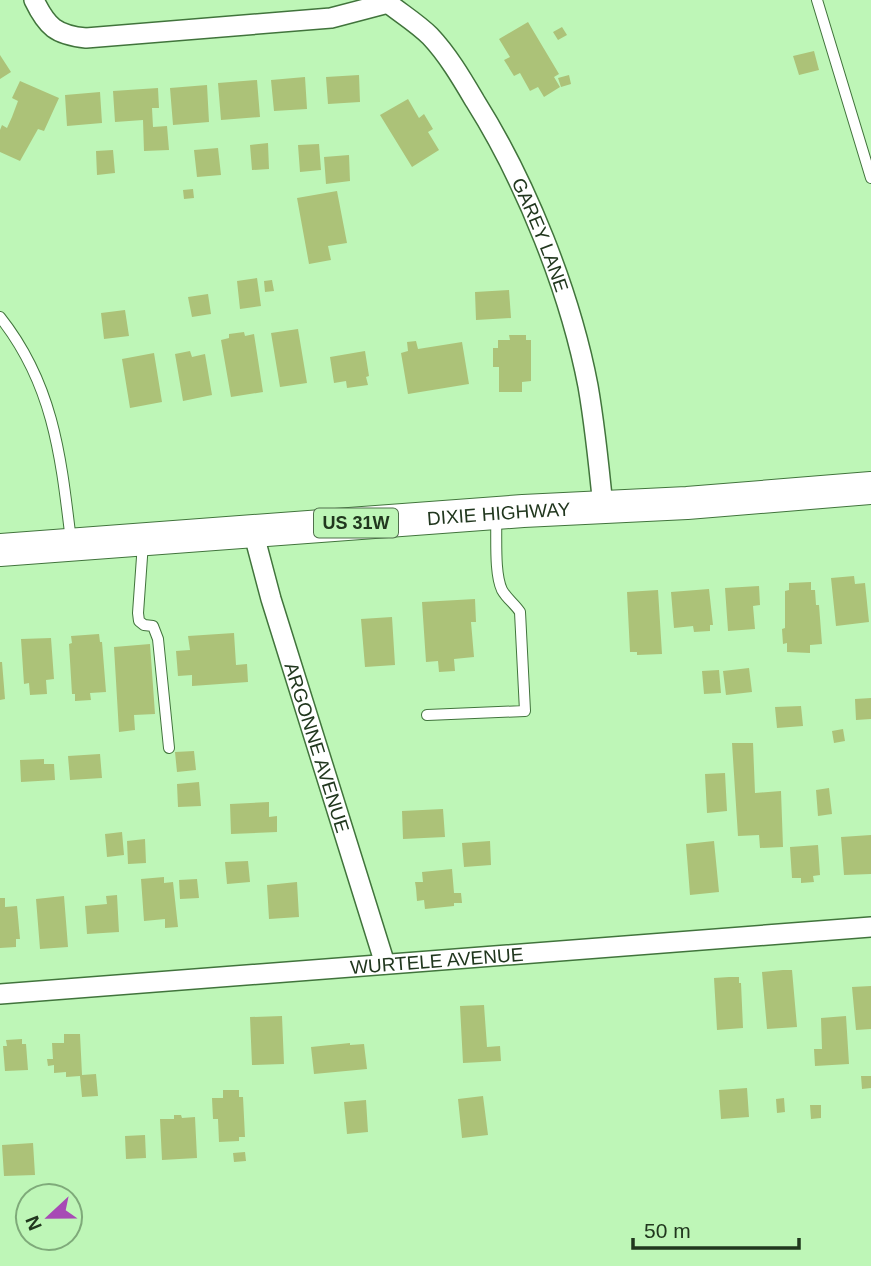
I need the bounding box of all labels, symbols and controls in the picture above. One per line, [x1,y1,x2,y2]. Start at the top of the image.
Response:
street label: GAREY LANE [508,174,572,295]
street label: DIXIE HIGHWAY [426,499,571,529]
road number: US 31W [314,508,398,538]
street label: ARGONNE AVENUE [280,660,353,835]
street label: WURTELE AVENUE [349,944,524,978]
north arrow [14,1182,84,1252]
scale bar [633,1206,799,1250]
text: N [21,1213,46,1233]
text: 50 m [644,1219,691,1242]

